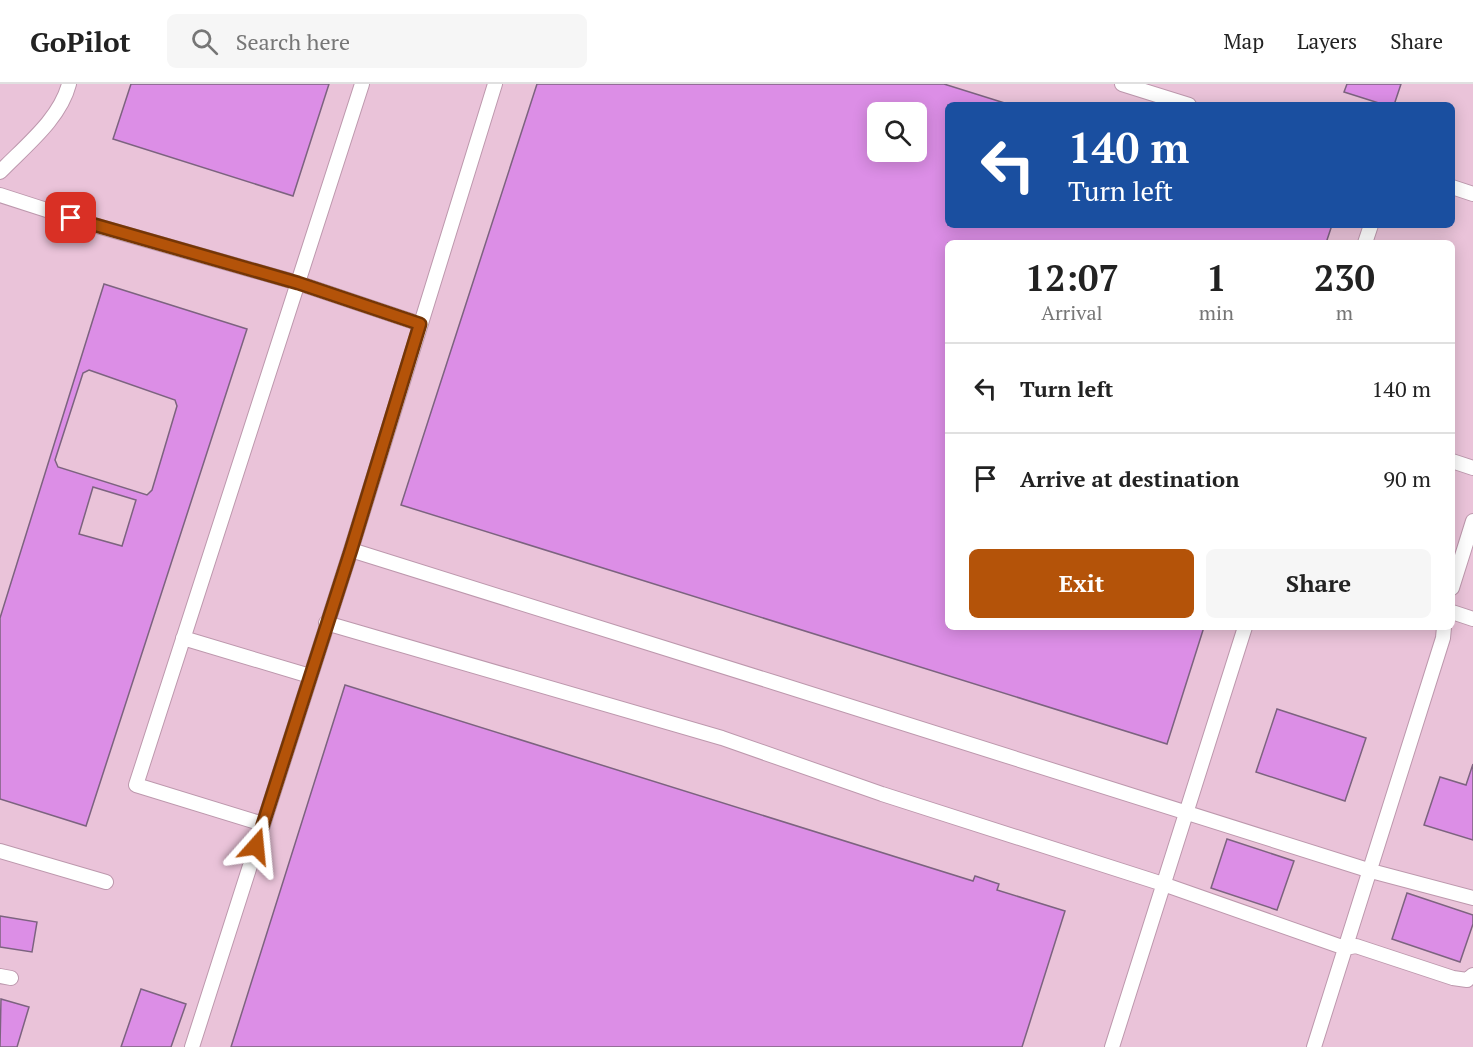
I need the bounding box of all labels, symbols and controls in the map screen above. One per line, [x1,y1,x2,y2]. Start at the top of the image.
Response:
search box [167,14,587,68]
text: GoPilot [30,23,131,60]
icon: search [188,25,221,58]
text: Search here [236,27,350,56]
text: Map [1223,27,1264,55]
text: Layers [1297,27,1357,55]
text: Share [1390,27,1443,55]
map controls [867,102,927,162]
button: search [867,102,927,162]
text: 140 m [1068,119,1189,175]
icon: left [969,126,1047,204]
text: Turn left [1068,173,1173,209]
pin [45,192,96,243]
icon: arrive [54,201,87,234]
text: 12:07 [1025,254,1119,301]
text: 1 [1206,254,1227,301]
text: 230 [1314,254,1375,301]
text: Arrival [1041,299,1103,326]
text: min [1199,299,1234,326]
text: m [1336,299,1353,326]
icon: left [969,372,1002,405]
text: Turn left [1020,374,1113,403]
text: 140 m [1371,374,1431,403]
icon: arrive [969,462,1002,495]
text: Arrive at destination [1020,464,1239,493]
text: 90 m [1383,464,1431,493]
button: Exit [969,549,1194,618]
button: Share [1206,549,1431,618]
position arrow [224,814,288,878]

